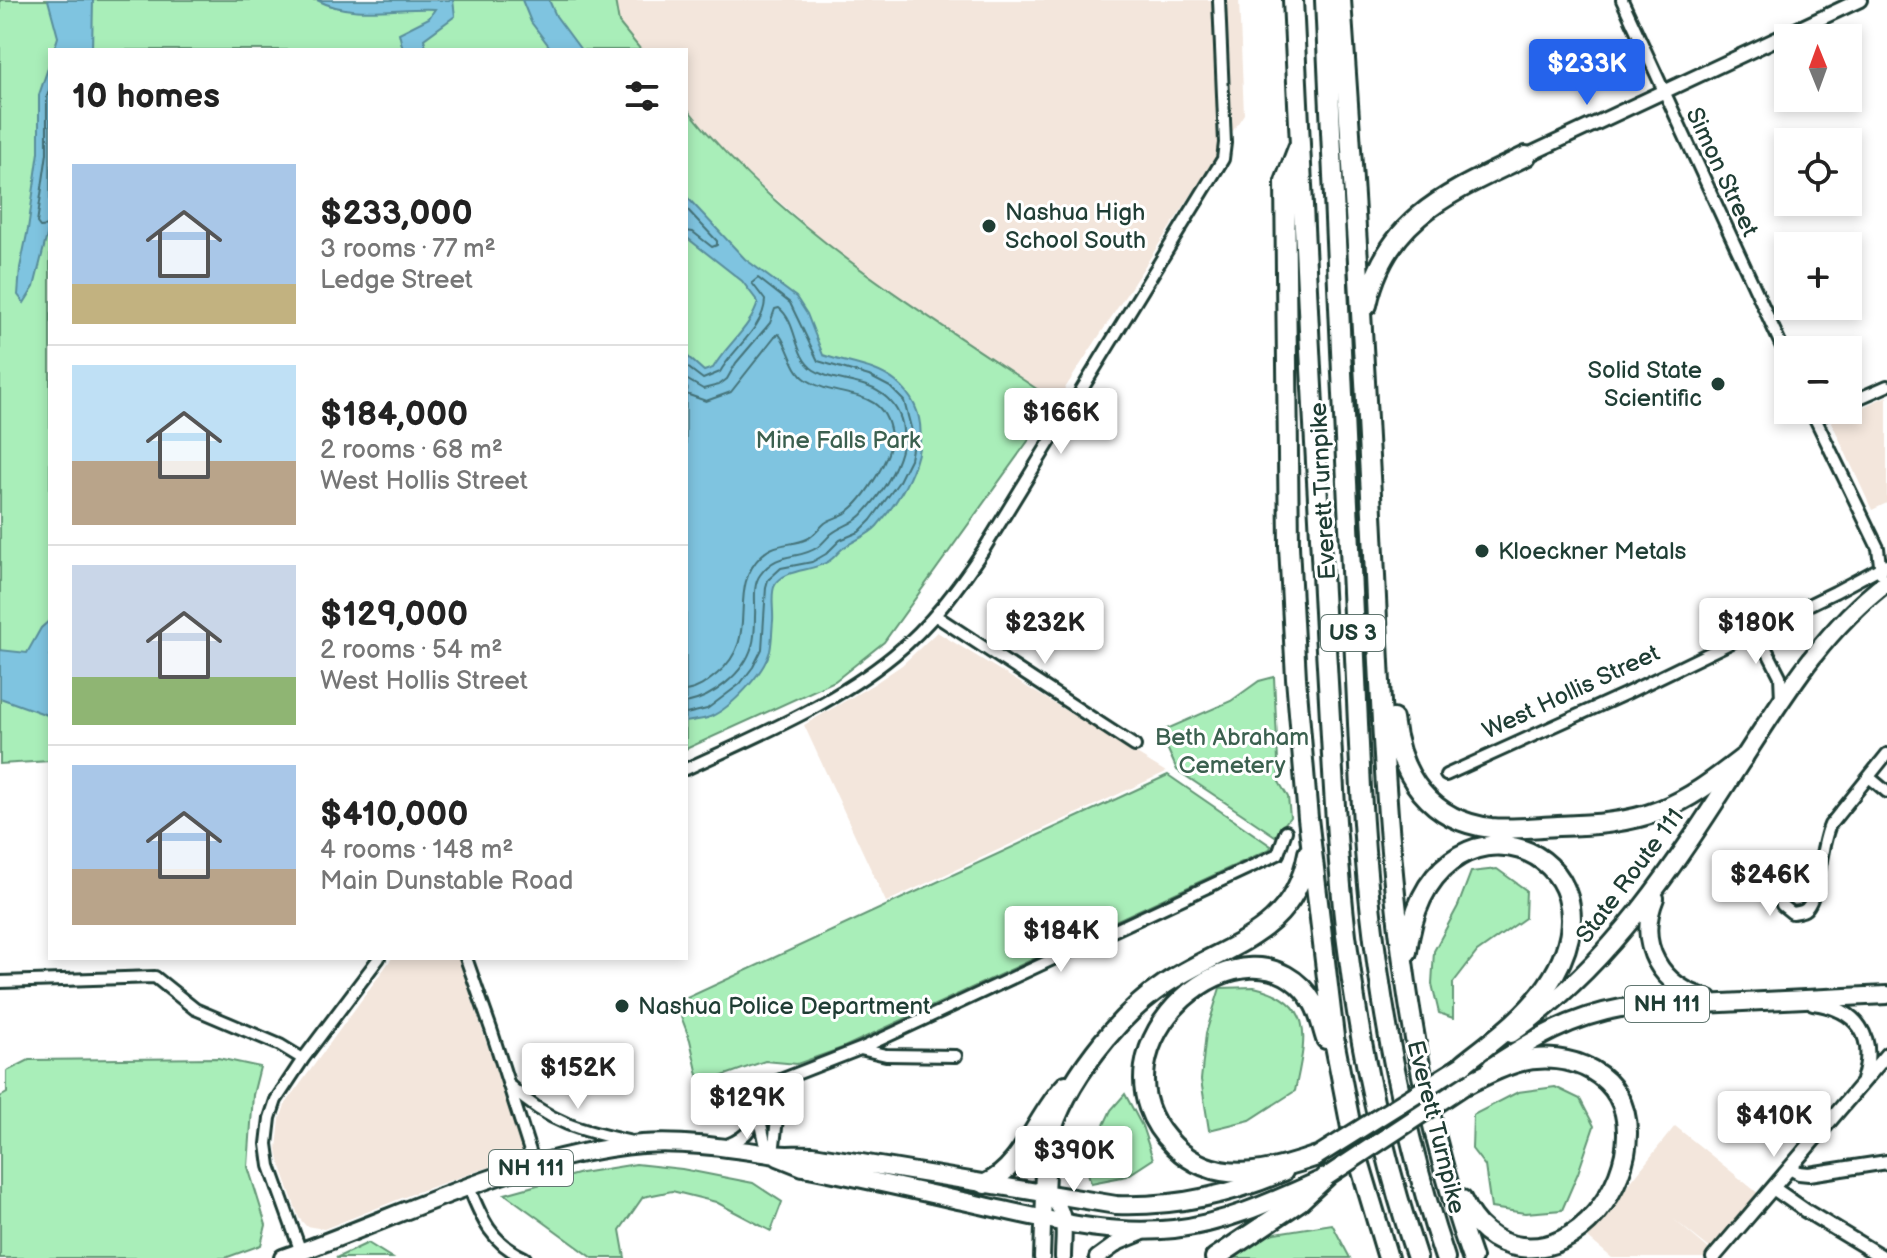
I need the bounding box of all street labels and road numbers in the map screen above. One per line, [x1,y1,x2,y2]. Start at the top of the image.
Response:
street label: Simon Street [1679,103,1765,242]
street label: Everett Turnpike [1304,402,1342,580]
road number: US 3 [1321,615,1385,651]
street label: West Hollis Street [1478,638,1665,746]
street label: State Route 111 [1570,803,1690,949]
road number: NH 111 [1625,986,1709,1022]
street label: Everett Turnpike [1400,1037,1472,1217]
road number: NH 111 [489,1150,573,1186]

